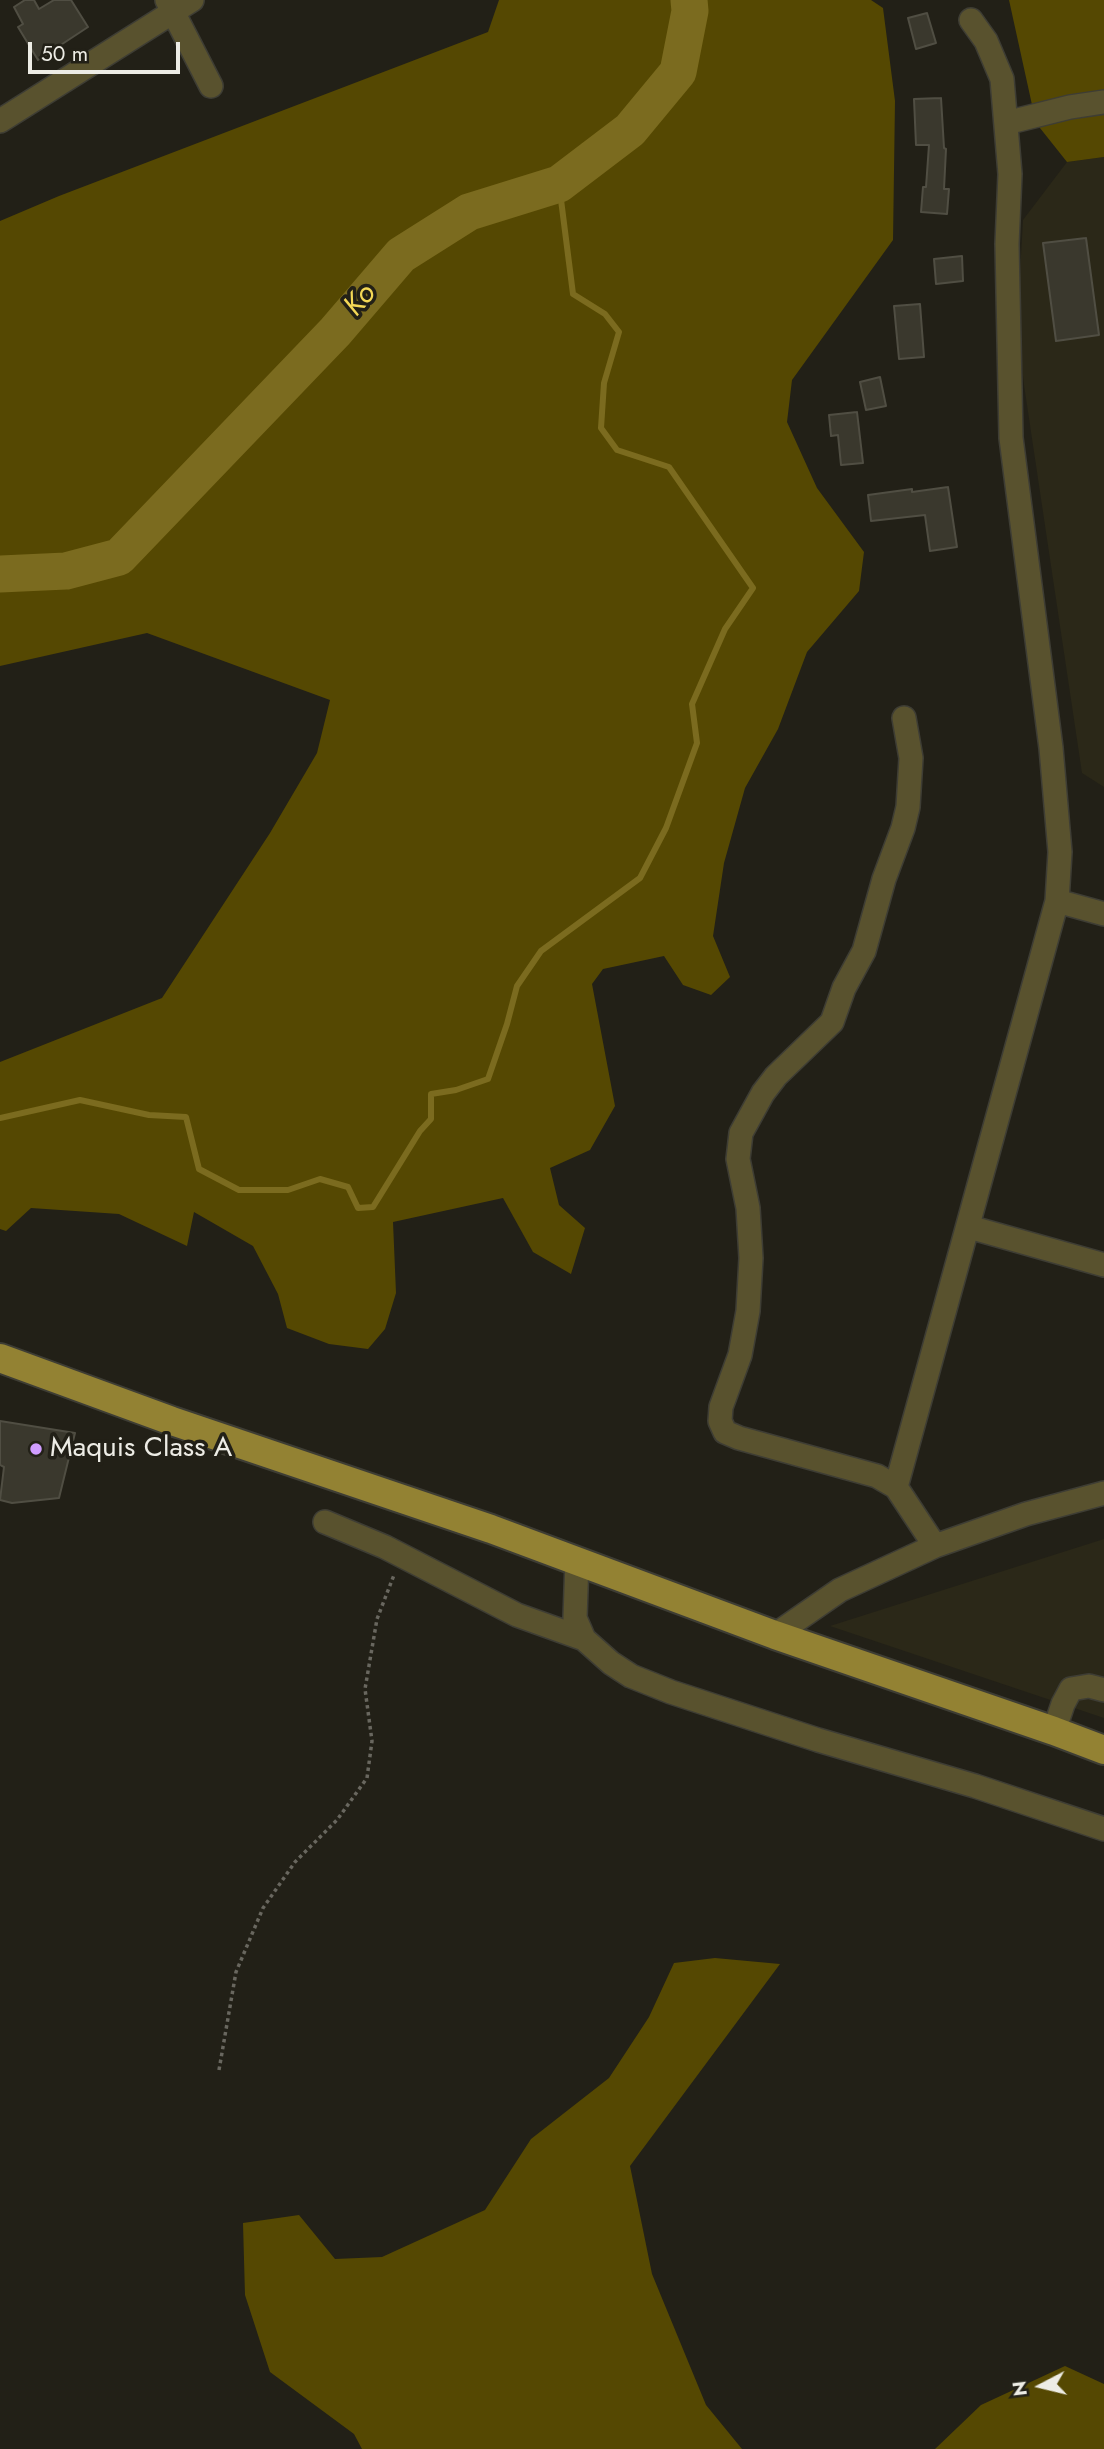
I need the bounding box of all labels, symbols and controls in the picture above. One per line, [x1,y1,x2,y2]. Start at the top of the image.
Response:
scale bar [32,28,184,72]
text: 50 m [41,39,88,69]
water label: Ko [337,277,385,325]
place label: Maquis Class A [50,1432,232,1466]
marker: Maquis Class A [28,1441,44,1457]
north arrow [1006,2351,1076,2421]
text: N [1005,2379,1034,2398]

